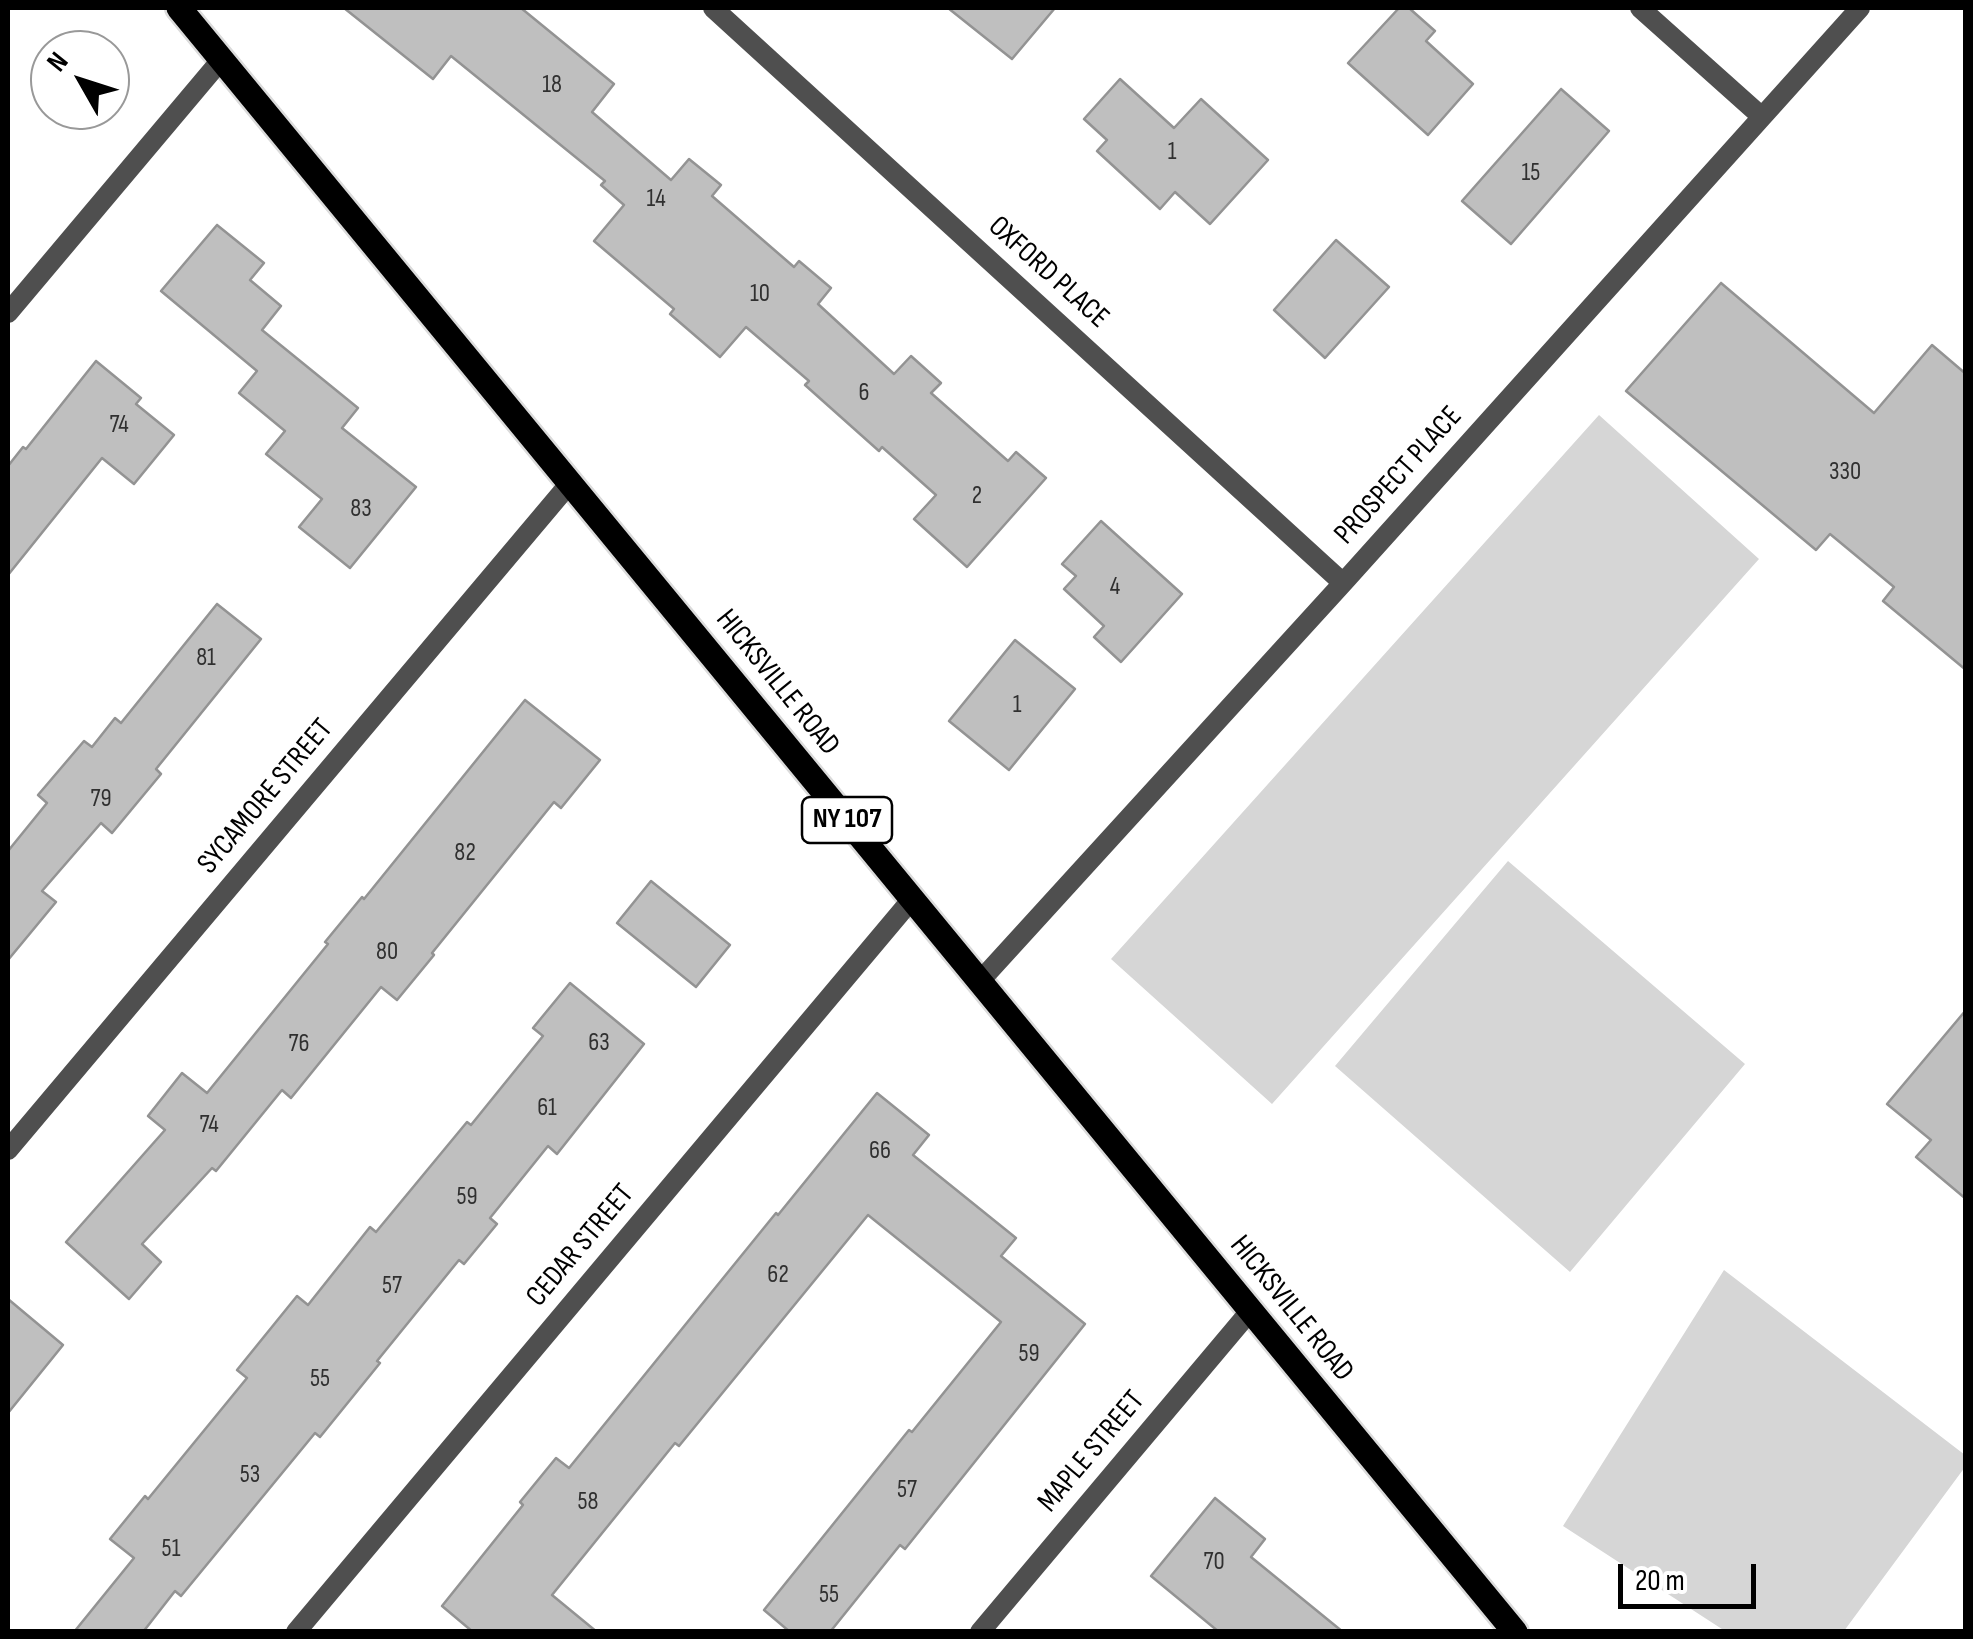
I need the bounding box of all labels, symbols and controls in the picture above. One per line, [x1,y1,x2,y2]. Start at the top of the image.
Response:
north arrow [30,30,130,130]
text: N [40,46,75,78]
house number: 18 [542,71,562,101]
house number: 1 [1168,138,1176,168]
house number: 15 [1522,159,1540,189]
house number: 14 [646,185,666,215]
street label: OXFORD PLACE [980,209,1116,337]
house number: 10 [750,280,770,310]
house number: 6 [859,379,869,409]
street label: PROSPECT PLACE [1328,400,1470,552]
house number: 74 [109,411,129,441]
house number: 330 [1829,458,1861,488]
house number: 2 [972,482,982,512]
house number: 83 [350,495,372,525]
house number: 4 [1110,573,1120,603]
street label: HICKSVILLE ROAD [707,603,847,763]
house number: 81 [196,644,216,674]
house number: 1 [1013,691,1021,721]
street label: SYCAMORE STREET [191,712,341,882]
house number: 79 [90,785,112,815]
road number: NY 107 [802,797,892,843]
house number: 82 [454,839,476,869]
house number: 80 [376,938,398,968]
house number: 63 [588,1029,610,1059]
house number: 76 [289,1030,309,1060]
house number: 61 [537,1094,557,1124]
house number: 74 [199,1111,219,1141]
house number: 66 [869,1137,891,1167]
street label: CEDAR STREET [520,1178,642,1314]
house number: 59 [456,1183,478,1213]
street label: HICKSVILLE ROAD [1221,1229,1361,1389]
house number: 62 [767,1261,789,1291]
house number: 57 [382,1272,402,1302]
house number: 59 [1018,1340,1040,1370]
house number: 55 [310,1365,330,1395]
street label: MAPLE STREET [1031,1384,1153,1520]
house number: 53 [240,1461,260,1491]
house number: 57 [897,1476,917,1506]
house number: 58 [578,1488,598,1518]
house number: 51 [162,1535,180,1565]
scale bar [1623,1544,1760,1606]
house number: 70 [1203,1548,1225,1578]
text: 20 m [1635,1563,1685,1599]
house number: 55 [819,1581,839,1611]

